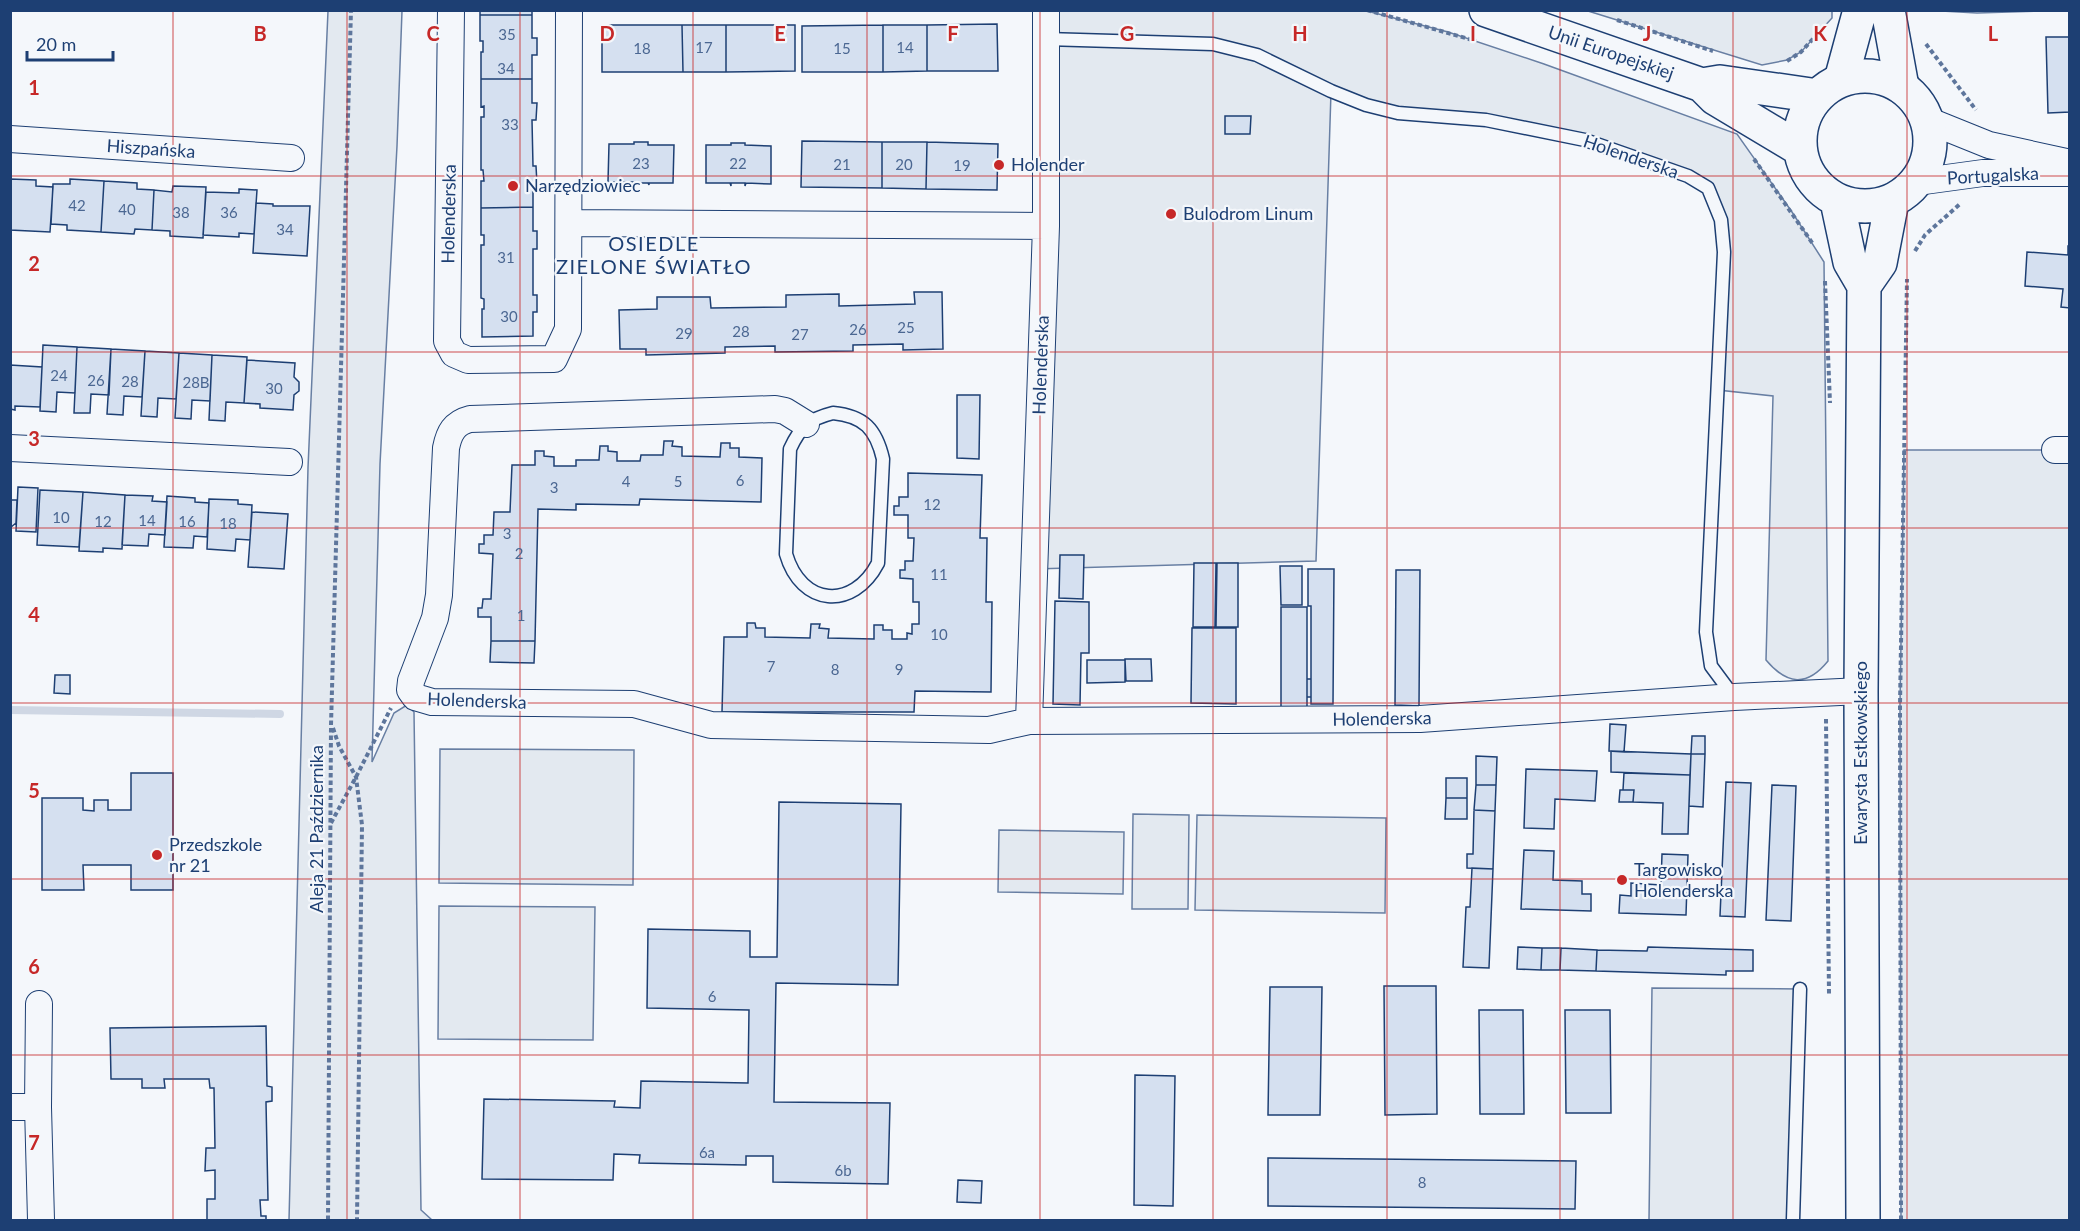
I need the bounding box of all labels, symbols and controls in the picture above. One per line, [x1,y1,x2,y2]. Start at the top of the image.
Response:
street label: Unii Europejskiej [1545,20,1677,84]
text: B [253,21,267,45]
text: C [426,21,440,45]
text: D [599,21,615,45]
text: E [774,21,786,45]
text: F [947,21,959,45]
text: G [1120,21,1134,45]
text: H [1292,21,1308,45]
text: I [1470,21,1476,45]
text: J [1643,21,1651,45]
text: K [1813,21,1827,45]
text: L [1988,21,1999,45]
scale bar [27,24,112,62]
house number: 35 [498,25,516,43]
text: 20 m [36,33,76,55]
house number: 17 [695,38,713,56]
house number: 14 [896,38,914,56]
house number: 18 [633,39,651,57]
house number: 15 [833,39,851,57]
house number: 34 [497,59,515,77]
text: 1 [28,75,40,99]
house number: 33 [501,115,519,133]
street label: Holenderska [1581,129,1682,183]
street label: Hiszpańska [106,134,196,162]
place label: Holender [1011,153,1085,175]
house number: 23 [632,154,650,172]
house number: 22 [729,154,747,172]
house number: 21 [833,155,851,173]
house number: 20 [895,155,913,173]
house number: 19 [953,156,971,174]
marker: Holender [992,158,1006,172]
street label: Portugalska [1946,162,2039,188]
street label: Holenderska [436,164,460,264]
place label: Narzędziowiec [525,174,641,196]
marker: Narzędziowiec [506,179,520,193]
house number: 42 [68,196,86,214]
house number: 40 [118,200,136,218]
place label: Bulodrom Linum [1183,202,1313,224]
house number: 38 [172,203,190,221]
house number: 36 [220,203,238,221]
marker: Bulodrom Linum [1164,207,1178,221]
house number: 34 [276,220,294,238]
district label: OSIEDLE ZIELONE ŚWIATŁO [556,231,752,278]
house number: 31 [497,248,515,266]
text: 2 [28,251,40,275]
house number: 30 [500,307,518,325]
street label: Holenderska [1027,315,1053,415]
house number: 25 [897,318,915,336]
house number: 26 [849,320,867,338]
house number: 28 [732,322,750,340]
house number: 29 [675,324,693,342]
house number: 27 [791,325,809,343]
house number: 24 [50,366,68,384]
house number: 26 [87,371,105,389]
house number: 28 [121,372,139,390]
house number: 28B [182,373,210,391]
house number: 30 [265,379,283,397]
text: 3 [28,426,40,450]
house number: 6 [736,471,745,489]
house number: 4 [622,472,631,490]
house number: 5 [674,472,682,490]
house number: 3 [550,478,558,496]
house number: 12 [923,495,941,513]
house number: 10 [52,508,70,526]
house number: 14 [138,511,156,529]
house number: 12 [94,512,112,530]
house number: 16 [178,512,196,530]
house number: 18 [219,514,237,532]
house number: 3 [503,524,511,542]
house number: 2 [515,544,523,562]
house number: 11 [930,565,948,583]
text: 4 [28,602,40,626]
house number: 1 [517,606,525,624]
house number: 10 [930,625,948,643]
house number: 7 [767,657,776,675]
house number: 8 [831,660,839,678]
house number: 9 [895,660,903,678]
street label: Ewarysta Estkowskiego [1849,661,1871,845]
street label: Holenderska [427,687,527,713]
street label: Holenderska [1332,706,1432,730]
street label: Aleja 21 Października [305,745,327,913]
text: 5 [28,778,40,802]
place label: Przedszkole nr 21 [169,833,262,876]
marker: Przedszkole nr 21 [150,848,164,862]
place label: Targowisko Holenderska [1634,858,1733,901]
marker: Targowisko Holenderska [1615,873,1629,887]
text: 6 [28,954,40,978]
house number: 6 [708,987,717,1005]
text: 7 [28,1130,40,1154]
house number: 6a [699,1143,715,1161]
house number: 6b [834,1161,852,1179]
house number: 8 [1418,1173,1426,1191]

